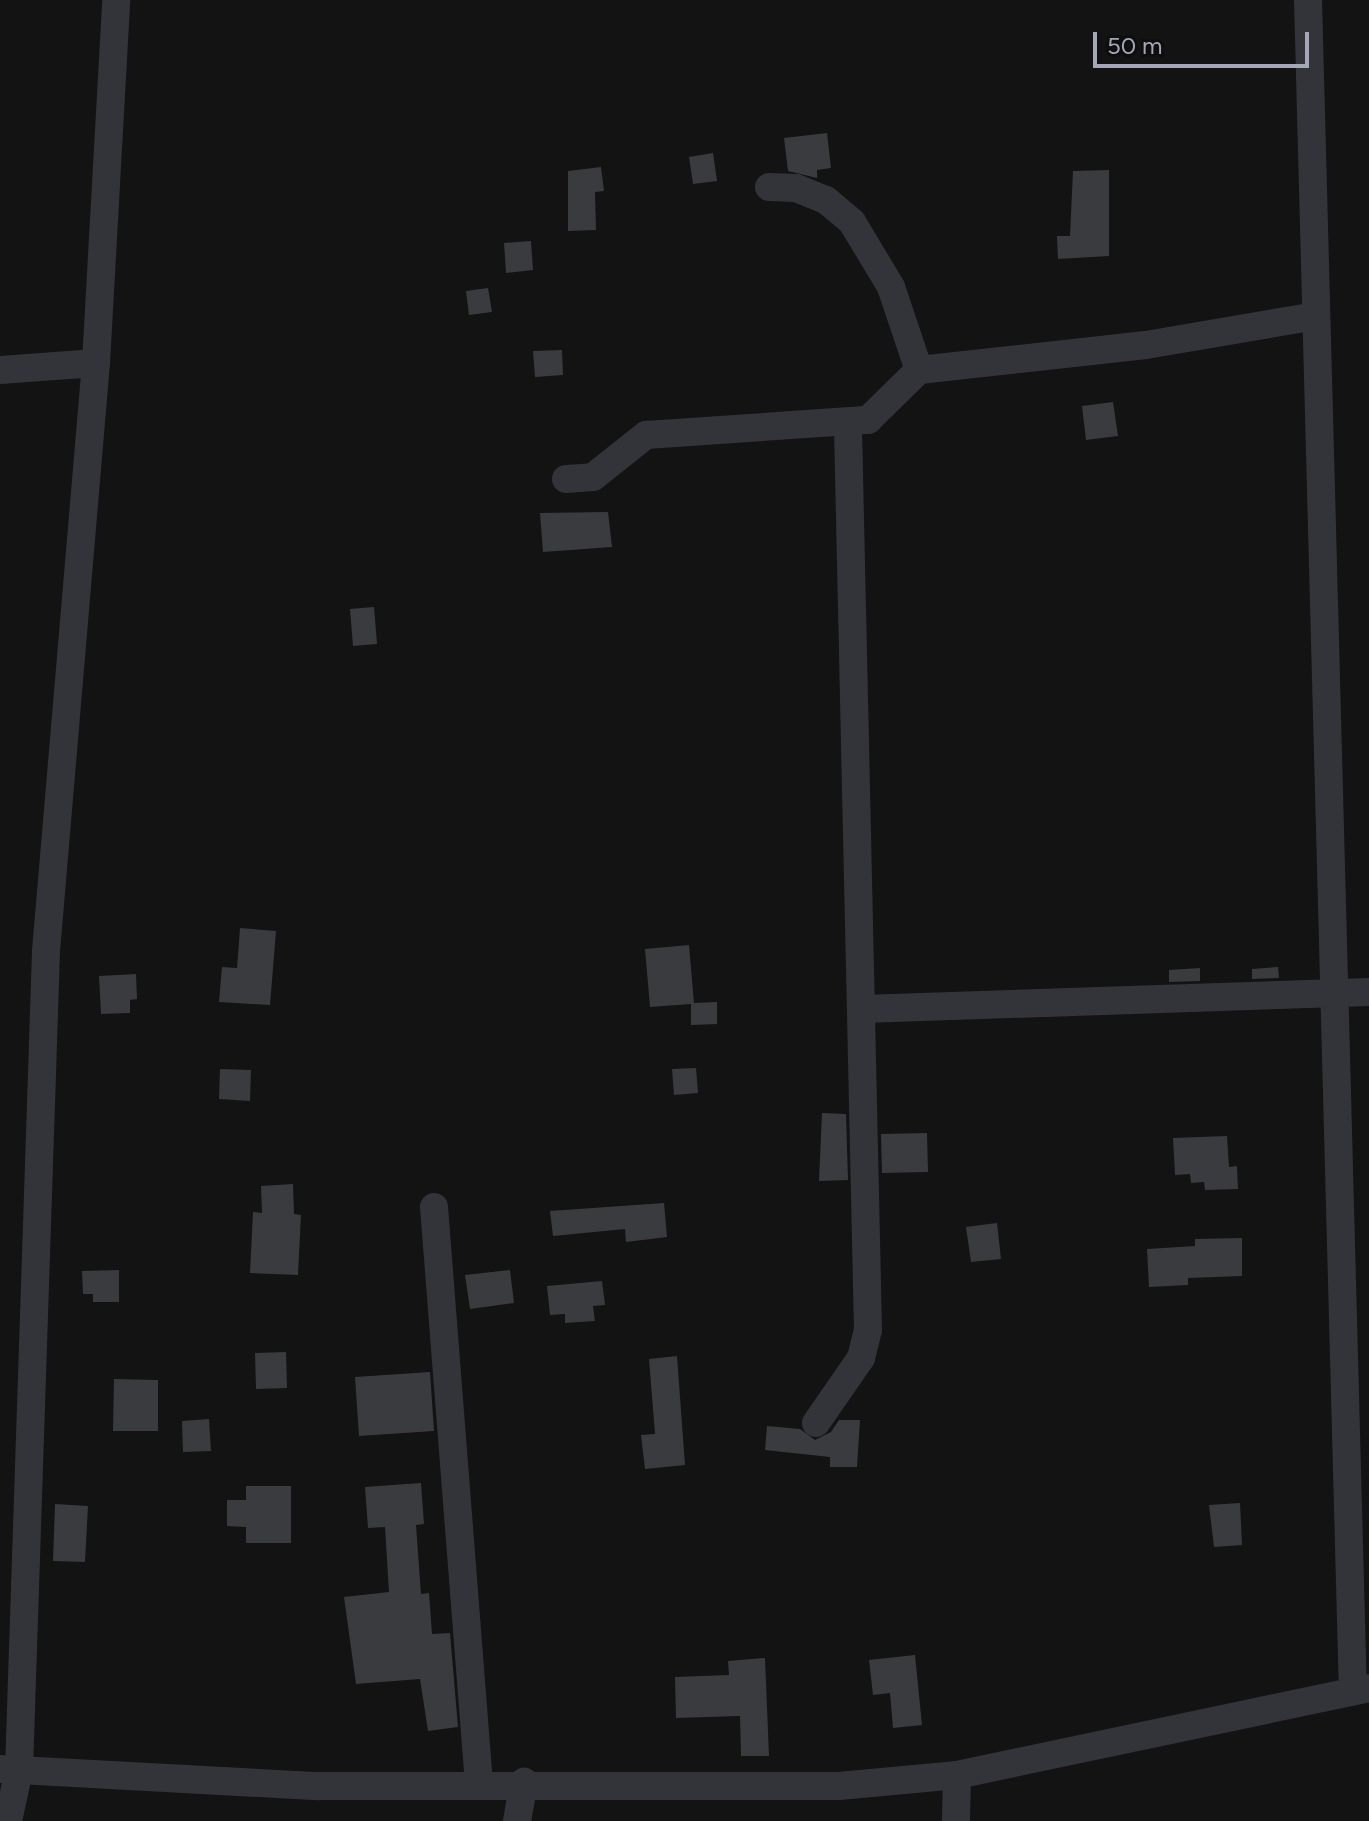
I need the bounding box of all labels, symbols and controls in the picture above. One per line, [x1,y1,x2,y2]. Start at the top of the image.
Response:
scale bar [1097,16,1313,66]
text: 50 m [1107,31,1163,60]

